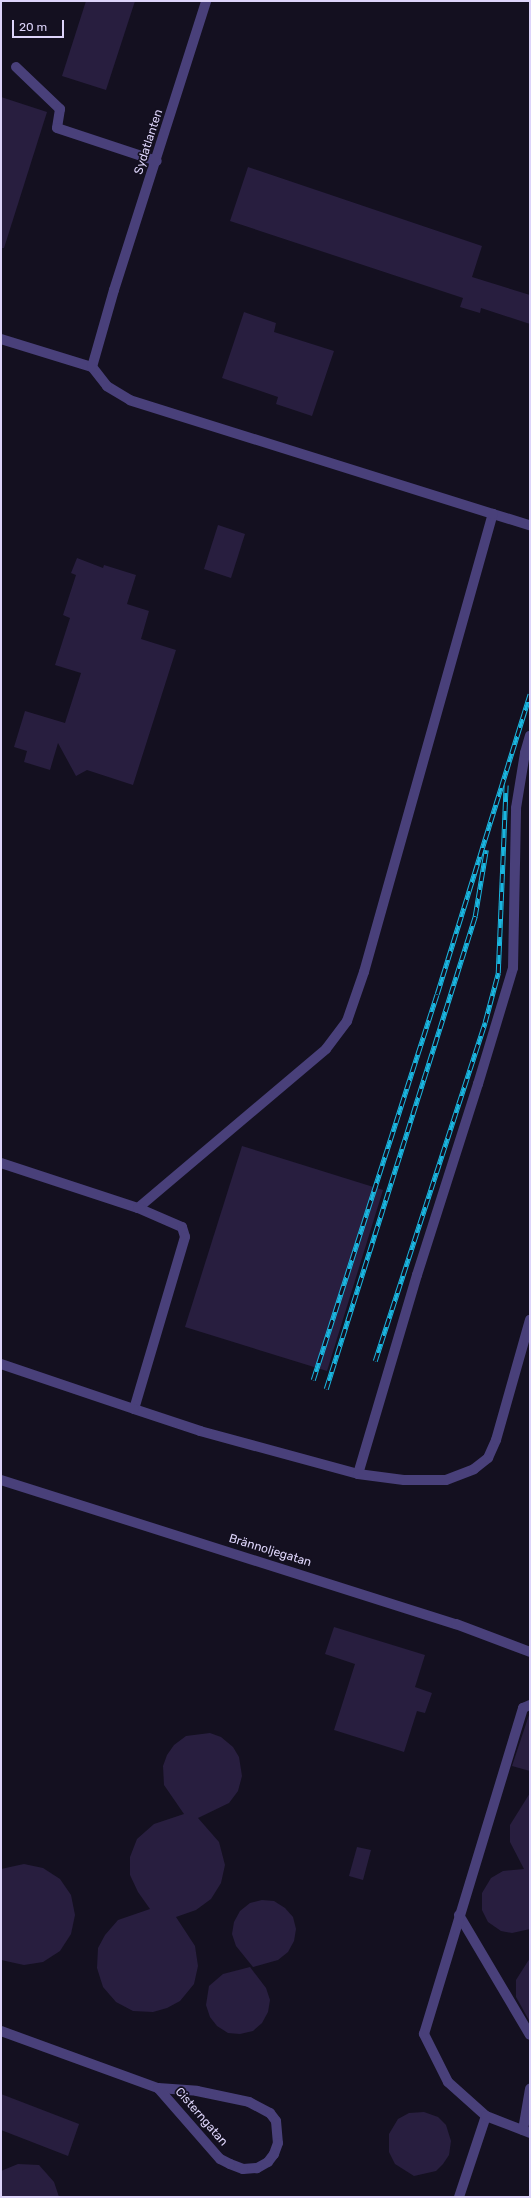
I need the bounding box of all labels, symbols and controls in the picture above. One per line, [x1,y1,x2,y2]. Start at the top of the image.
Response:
scale bar [14,12,66,38]
text: 20 m [19,20,47,34]
street label: Sydatlanten [132,108,166,176]
street label: Brännoljegatan [227,1532,313,1570]
street label: Cisterngatan [172,2085,230,2149]

